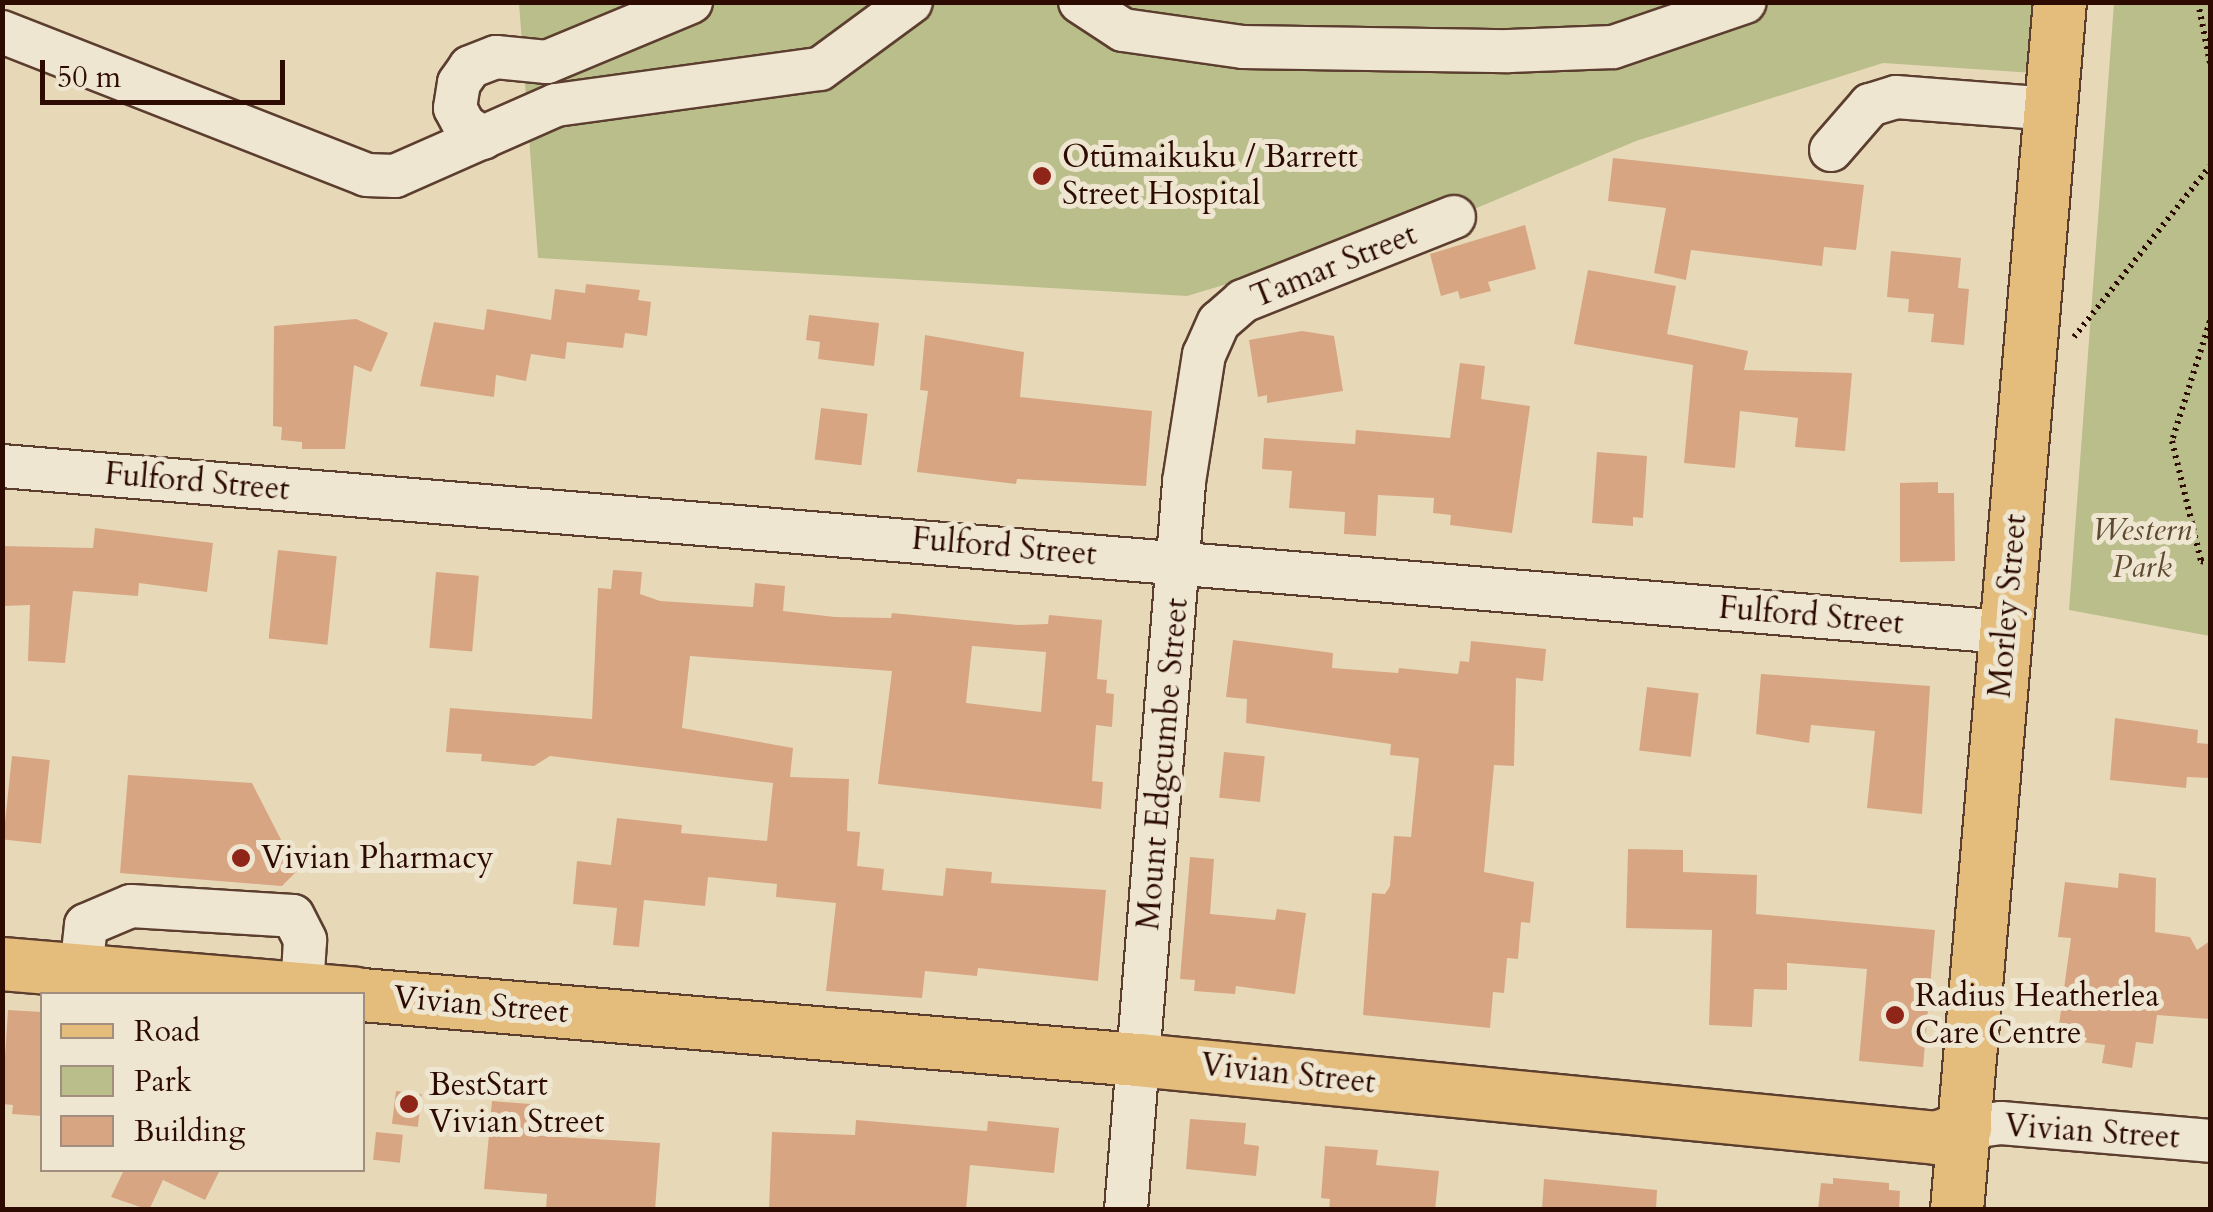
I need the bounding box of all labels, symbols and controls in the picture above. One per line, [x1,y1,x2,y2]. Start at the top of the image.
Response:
scale bar [45,40,290,102]
text: 50 m [57,57,121,98]
place label: Otūmaikuku / Barrett Street Hospital [1062,139,1358,214]
marker: Otūmaikuku / Barrett Street Hospital [1031,165,1053,187]
street label: Tamar Street [1245,215,1423,317]
street label: Fulford Street [103,455,291,509]
park label: Western Park [2092,512,2192,587]
street label: Morley Street [1981,513,2035,699]
street label: Fulford Street [910,520,1098,574]
street label: Fulford Street [1717,589,1905,643]
street label: Mount Edgcumbe Street [1129,596,1197,932]
place label: Vivian Pharmacy [261,839,494,877]
marker: Vivian Pharmacy [230,847,252,869]
street label: Vivian Street [392,978,570,1032]
place label: Radius Heatherlea Care Centre [1915,978,2159,1053]
legend [40,992,365,1172]
marker: Radius Heatherlea Care Centre [1884,1004,1906,1026]
text: Road [134,1011,200,1052]
street label: Vivian Street [1199,1046,1377,1102]
text: Park [134,1061,192,1102]
place label: BestStart Vivian Street [429,1067,604,1142]
marker: BestStart Vivian Street [398,1093,420,1115]
street label: Vivian Street [2003,1107,2181,1157]
text: Building [134,1111,245,1152]

